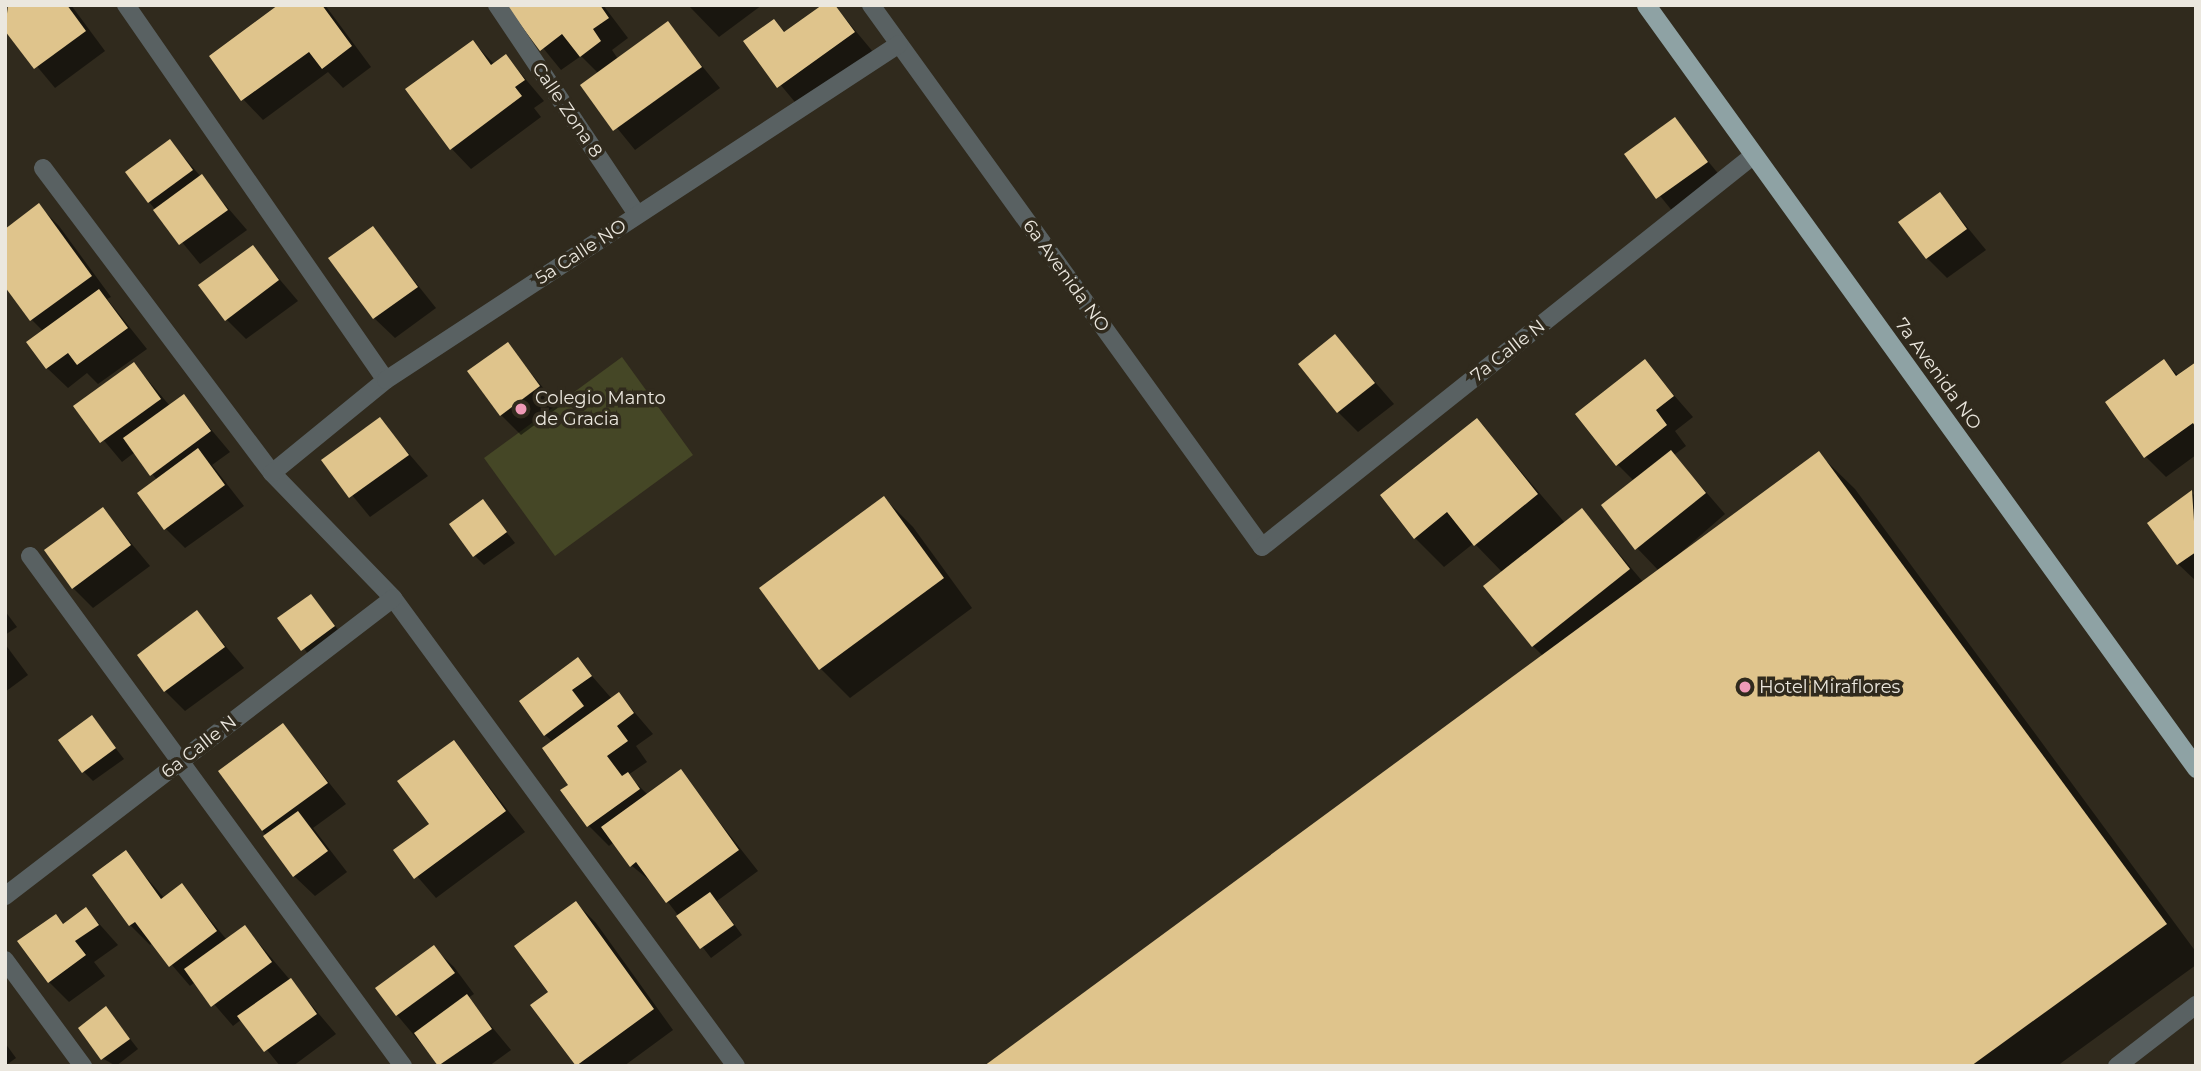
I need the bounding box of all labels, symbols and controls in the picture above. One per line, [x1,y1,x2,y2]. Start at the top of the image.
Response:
street label: Calle Zona 8 [527,58,607,162]
street label: 5a Calle NO [532,215,630,289]
street label: 6a Avenida NO [1018,216,1114,336]
street label: 7a Avenida NO [1890,314,1986,434]
street label: 7a Calle N [1467,315,1549,387]
place label: Colegio Manto de Gracia [535,388,666,430]
marker: Colegio Manto de Gracia [513,401,529,417]
place label: Hotel Miraflores [1759,676,1900,698]
marker: Hotel Miraflores [1737,679,1753,695]
street label: 6a Calle N [157,711,241,783]

